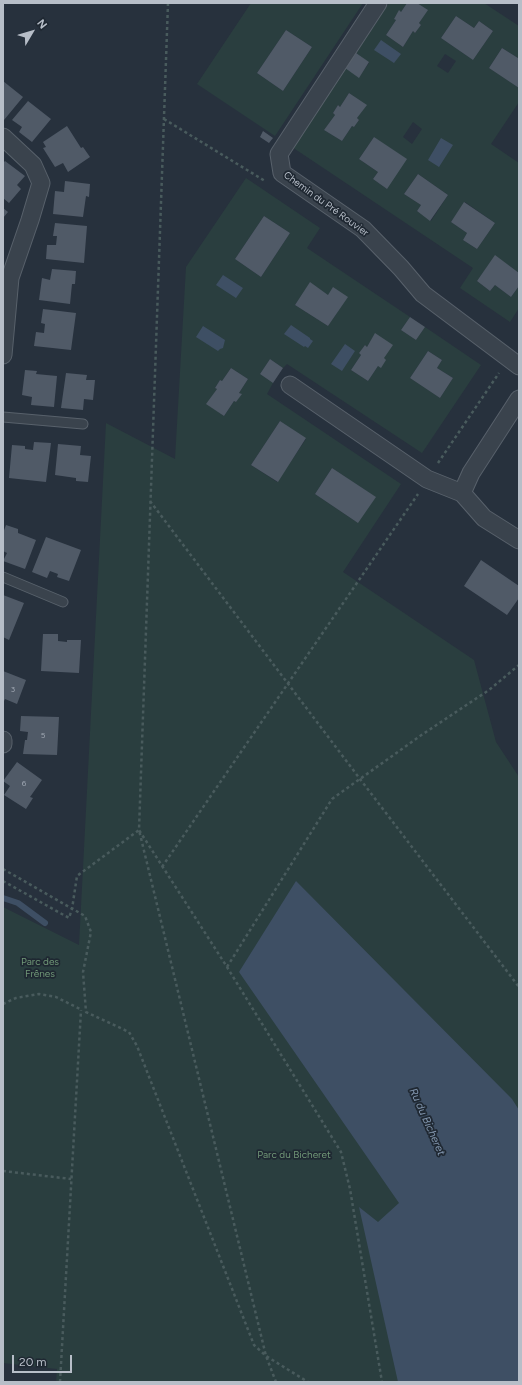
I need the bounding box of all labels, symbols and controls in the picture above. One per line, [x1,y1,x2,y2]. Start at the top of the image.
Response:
north arrow [12,12,52,52]
text: N [34,17,50,32]
street label: Chemin du Pré Rouvier [281,169,371,239]
house number: 3 [11,685,15,695]
house number: 5 [41,731,45,741]
house number: 6 [22,779,26,789]
park label: Parc des Frênes [21,956,59,980]
water label: Ru du Bicheret [406,1086,448,1158]
park label: Parc du Bicheret [257,1149,331,1161]
scale bar [14,1347,74,1373]
text: 20 m [19,1355,47,1369]

